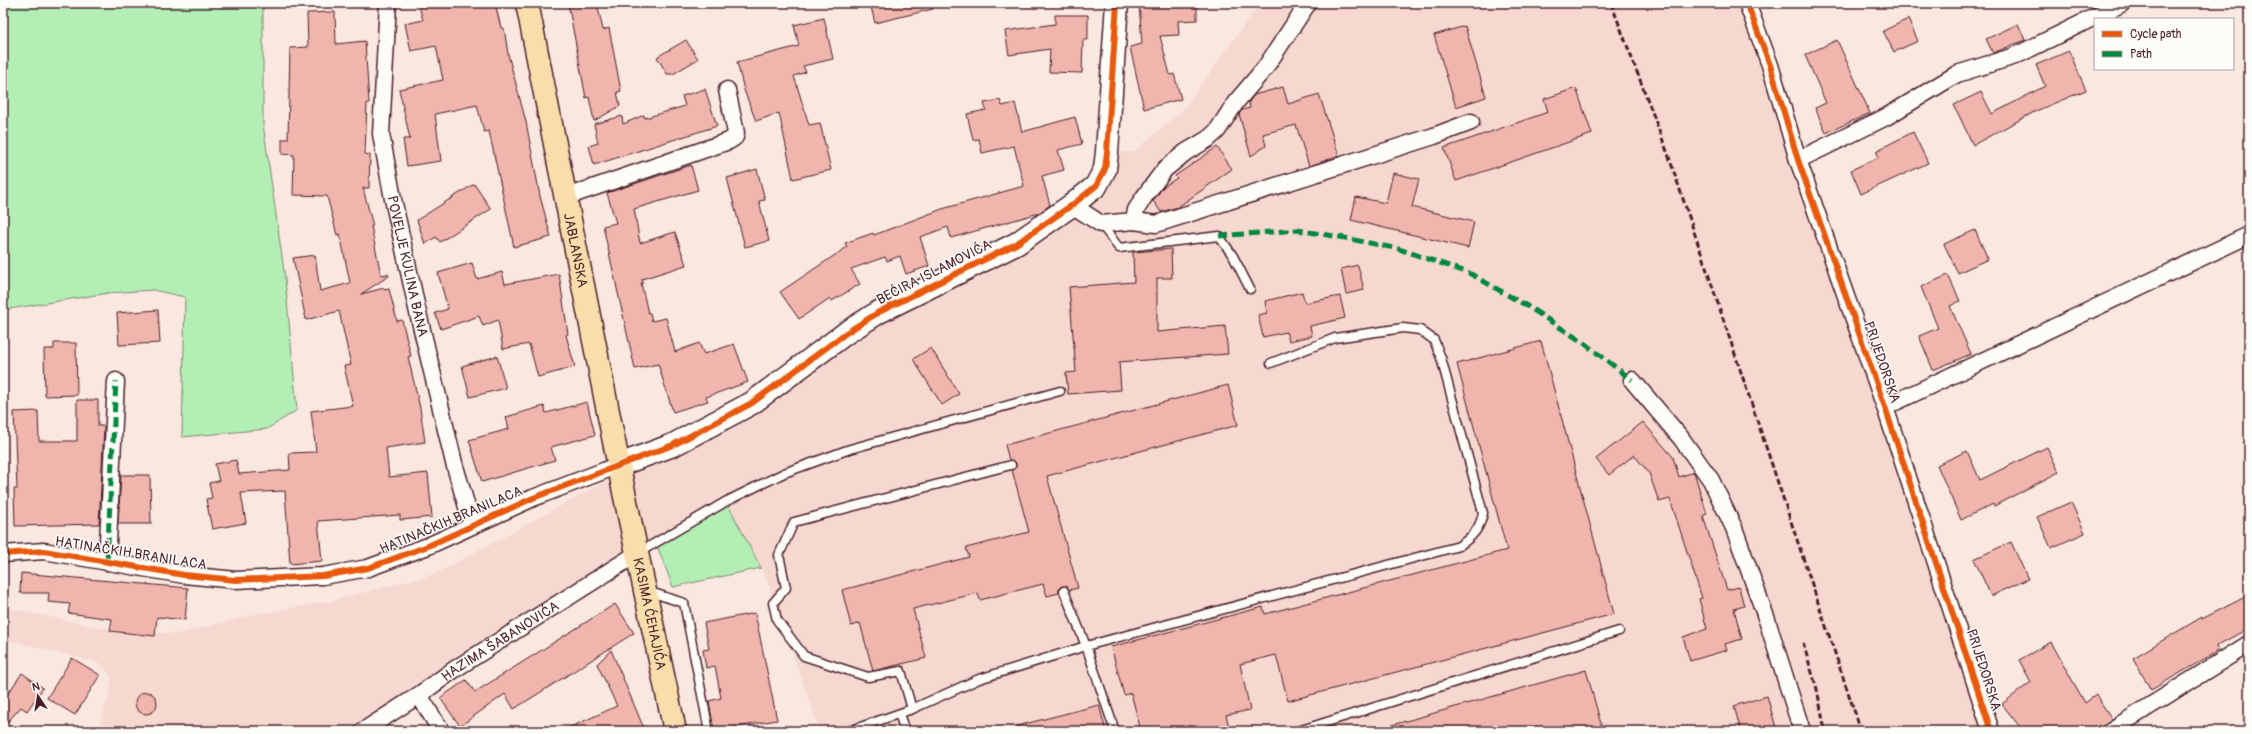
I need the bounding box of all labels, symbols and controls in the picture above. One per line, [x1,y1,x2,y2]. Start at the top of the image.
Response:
legend [2094,18,2234,70]
text: Cycle path [2130,27,2182,42]
text: Path [2130,47,2152,62]
street label: POVELJE KULINA BANA [384,194,432,338]
street label: JABLANSKA [560,211,592,289]
street label: BEĆIRA ISLAMOVIĆA [873,235,994,308]
street label: PRIJEDORSKA [1860,319,1904,405]
street label: HATINAČKIH BRANILACA [377,481,525,558]
street label: HATINAČKIH BRANILACA [54,532,208,573]
street label: KASIMA ĆEHAJIĆA [630,556,670,671]
street label: HAZIMA ŠABANOVIĆA [438,597,562,685]
street label: PRIJEDORSKA [1963,627,2005,713]
north arrow [18,676,58,716]
text: N [31,679,42,694]

